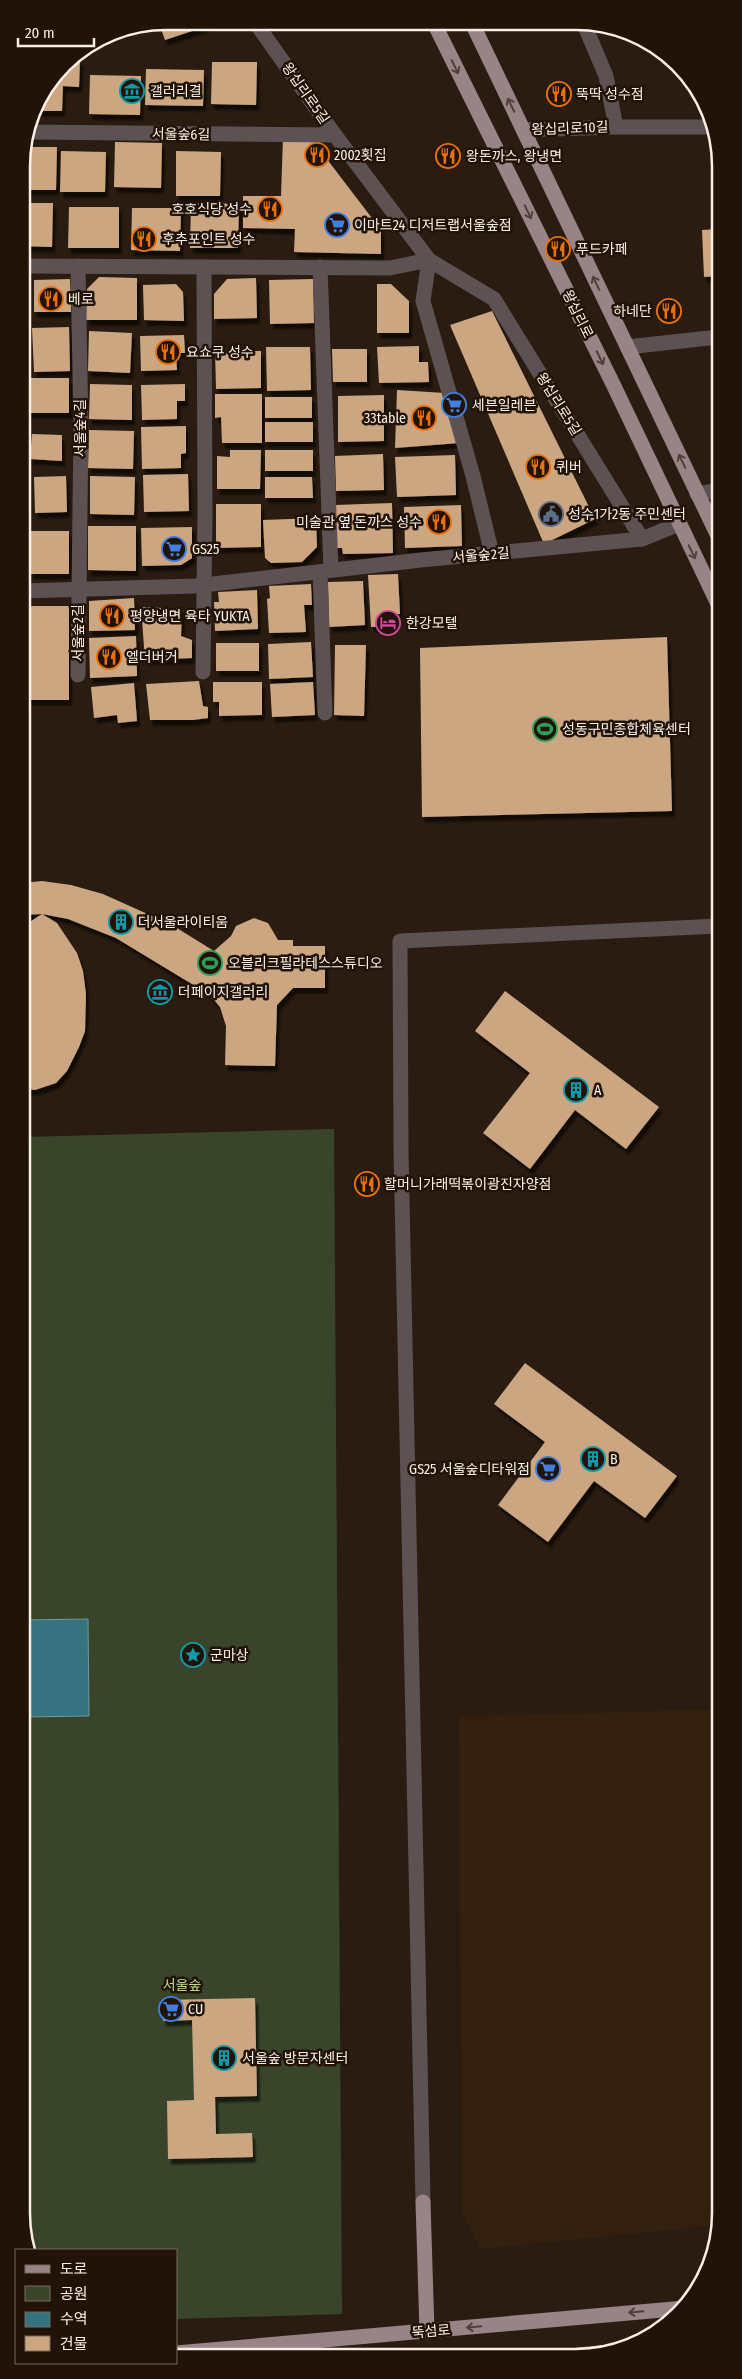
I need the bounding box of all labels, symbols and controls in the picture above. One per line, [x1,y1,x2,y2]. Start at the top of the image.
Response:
scale bar [18,15,94,47]
text: 20 m [25,24,55,42]
street label: 왕십리로5길 [278,59,333,127]
one-way arrow [451,59,460,74]
museum icon: 갤러리결 [119,78,145,104]
restaurant icon: 뚝딱 성수점 [546,81,572,107]
place label: 갤러리결 [150,83,202,100]
place label: 뚝딱 성수점 [576,86,644,103]
one-way arrow [506,98,515,113]
street label: 왕십리로10길 [531,119,609,138]
street label: 서울숲6길 [152,125,210,144]
restaurant icon: 2002횟집 [304,142,330,168]
restaurant icon: 왕돈까스, 왕냉면 [435,143,461,169]
place label: 2002횟집 [334,147,387,164]
place label: 왕돈까스, 왕냉면 [466,148,562,165]
restaurant icon: 호호식당 성수 [257,196,283,222]
place label: 호호식당 성수 [171,201,252,218]
one-way arrow [523,204,533,219]
supermarket icon: 이마트24 디저트랩서울숲점 [324,212,350,238]
place label: 이마트24 디저트랩서울숲점 [354,217,512,234]
restaurant icon: 후추포인트 성수 [131,226,157,252]
place label: 후추포인트 성수 [162,231,256,248]
restaurant icon: 푸드카페 [545,236,571,262]
place label: 푸드카페 [576,241,628,258]
one-way arrow [591,276,601,291]
restaurant icon: 베로 [38,286,64,312]
street label: 왕십리로 [559,287,597,341]
place label: 베로 [68,291,94,308]
restaurant icon: 하네단 [656,298,682,324]
place label: 하네단 [613,303,652,320]
restaurant icon: 요쇼쿠 성수 [155,339,181,365]
place label: 요쇼쿠 성수 [186,344,254,361]
one-way arrow [596,350,605,365]
street label: 왕십리로5길 [533,370,585,439]
supermarket icon: 세븐일레븐 [441,392,467,418]
place label: 세븐일레븐 [472,397,537,414]
street label: 서울숲4길 [72,399,89,457]
restaurant icon: 33table [411,405,437,431]
place label: 33table [364,410,406,427]
restaurant icon: 퀴버 [525,454,551,480]
one-way arrow [676,454,686,469]
place label: 퀴버 [556,459,582,476]
public building icon: 성수1가2동 주민센터 [538,501,564,527]
place label: 성수1가2동 주민센터 [568,506,686,523]
restaurant icon: 미술관 옆 돈까스 성수 [426,509,452,535]
place label: 미술관 옆 돈까스 성수 [296,514,422,531]
supermarket icon: GS25 [161,536,187,562]
place label: GS25 [192,541,219,558]
one-way arrow [688,544,697,559]
street label: 서울숲2길 [452,545,511,566]
restaurant icon: 평양냉면 육타 YUKTA [99,603,125,629]
street label: 서울숲2길 [70,604,87,662]
place label: 평양냉면 육타 YUKTA [130,608,250,625]
hotel icon: 한강모텔 [375,610,401,636]
place label: 한강모텔 [406,615,458,632]
restaurant icon: 엘더버거 [96,644,122,670]
place label: 엘더버거 [126,649,178,666]
sports icon: 성동구민종합체육센터 [532,716,558,742]
place label: 성동구민종합체육센터 [562,721,691,738]
building icon: 더서울라이티움 [108,909,134,935]
place label: 더서울라이티움 [138,914,228,931]
sports icon: 오블리크필라테스스튜디오 [197,950,223,976]
place label: 오블리크필라테스스튜디오 [228,955,383,972]
museum icon: 더페이지갤러리 [147,979,173,1005]
place label: 더페이지갤러리 [178,984,268,1001]
building icon: A [563,1077,589,1103]
place label: A [594,1082,602,1099]
restaurant icon: 할머니가래떡볶이광진자양점 [354,1171,380,1197]
place label: 할머니가래떡볶이광진자양점 [384,1176,551,1193]
building icon: B [580,1446,606,1472]
place label: B [610,1451,618,1468]
supermarket icon: GS25 서울숲디타워점 [535,1456,561,1482]
place label: GS25 서울숲디타워점 [409,1461,530,1478]
place icon: 군마상 [180,1642,206,1668]
place label: 군마상 [210,1647,249,1664]
park label: 서울숲 [163,1977,201,1994]
supermarket icon: CU [158,1996,184,2022]
place label: CU [188,2001,203,2018]
building icon: 서울숲 방문자센터 [211,2045,237,2071]
place label: 서울숲 방문자센터 [242,2050,348,2067]
legend [15,2249,178,2364]
text: 도로 [60,2260,88,2278]
text: 공원 [60,2285,88,2303]
one-way arrow [629,2308,645,2317]
text: 수역 [60,2310,88,2328]
street label: 뚝섬로 [411,2321,451,2342]
one-way arrow [467,2322,483,2332]
text: 건물 [60,2335,88,2353]

